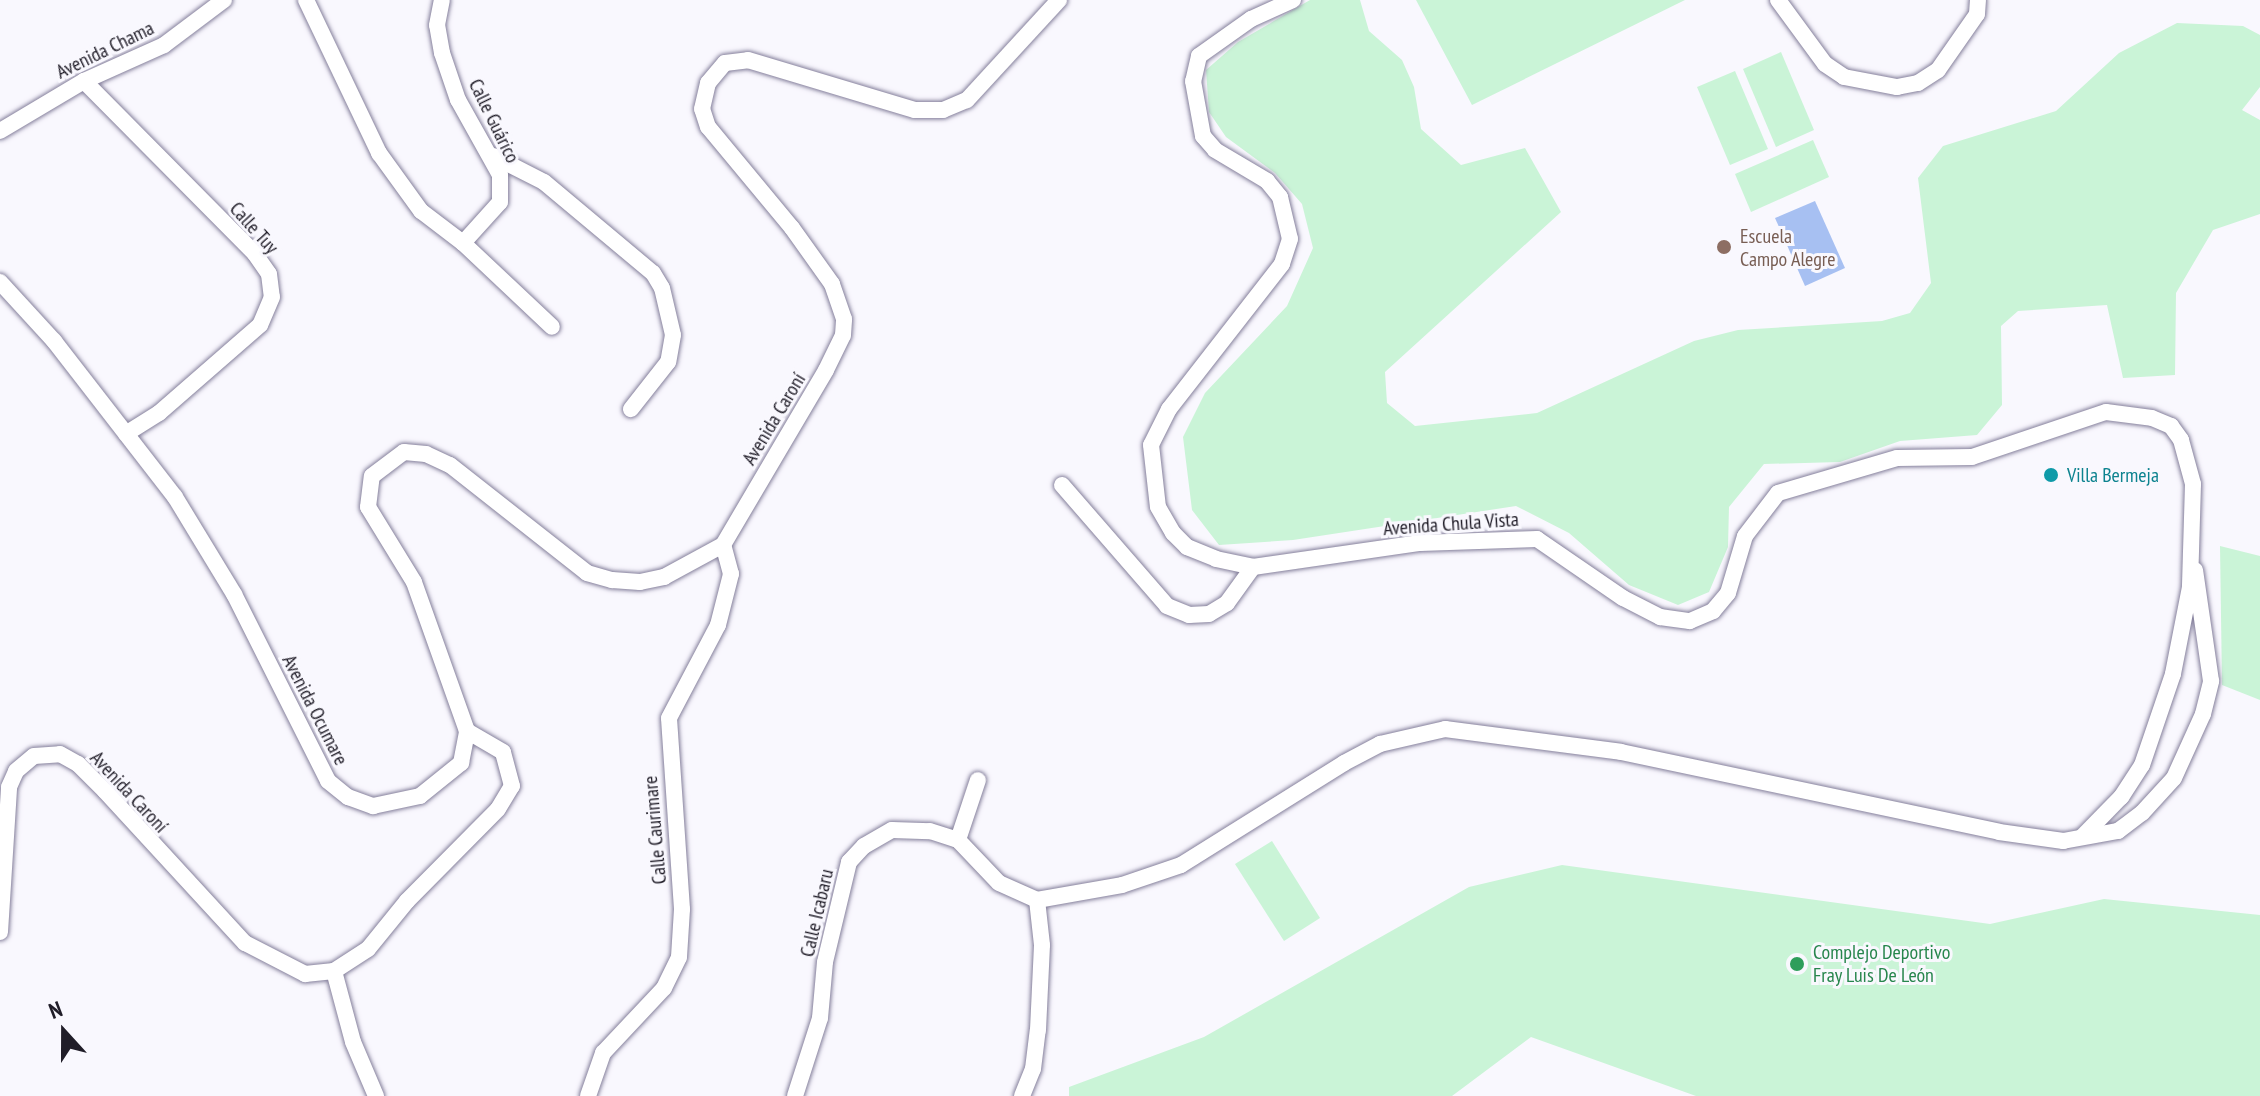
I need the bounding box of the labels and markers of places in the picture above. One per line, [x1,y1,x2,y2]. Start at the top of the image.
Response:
place label: Escuela Campo Alegre [1740,224,1836,271]
marker: Escuela Campo Alegre [1715,238,1733,256]
place label: Villa Bermeja [2067,463,2159,487]
marker: Villa Bermeja [2042,466,2060,484]
place label: Complejo Deportivo Fray Luis De León [1813,940,1950,987]
marker: Complejo Deportivo Fray Luis De León [1788,955,1806,973]

